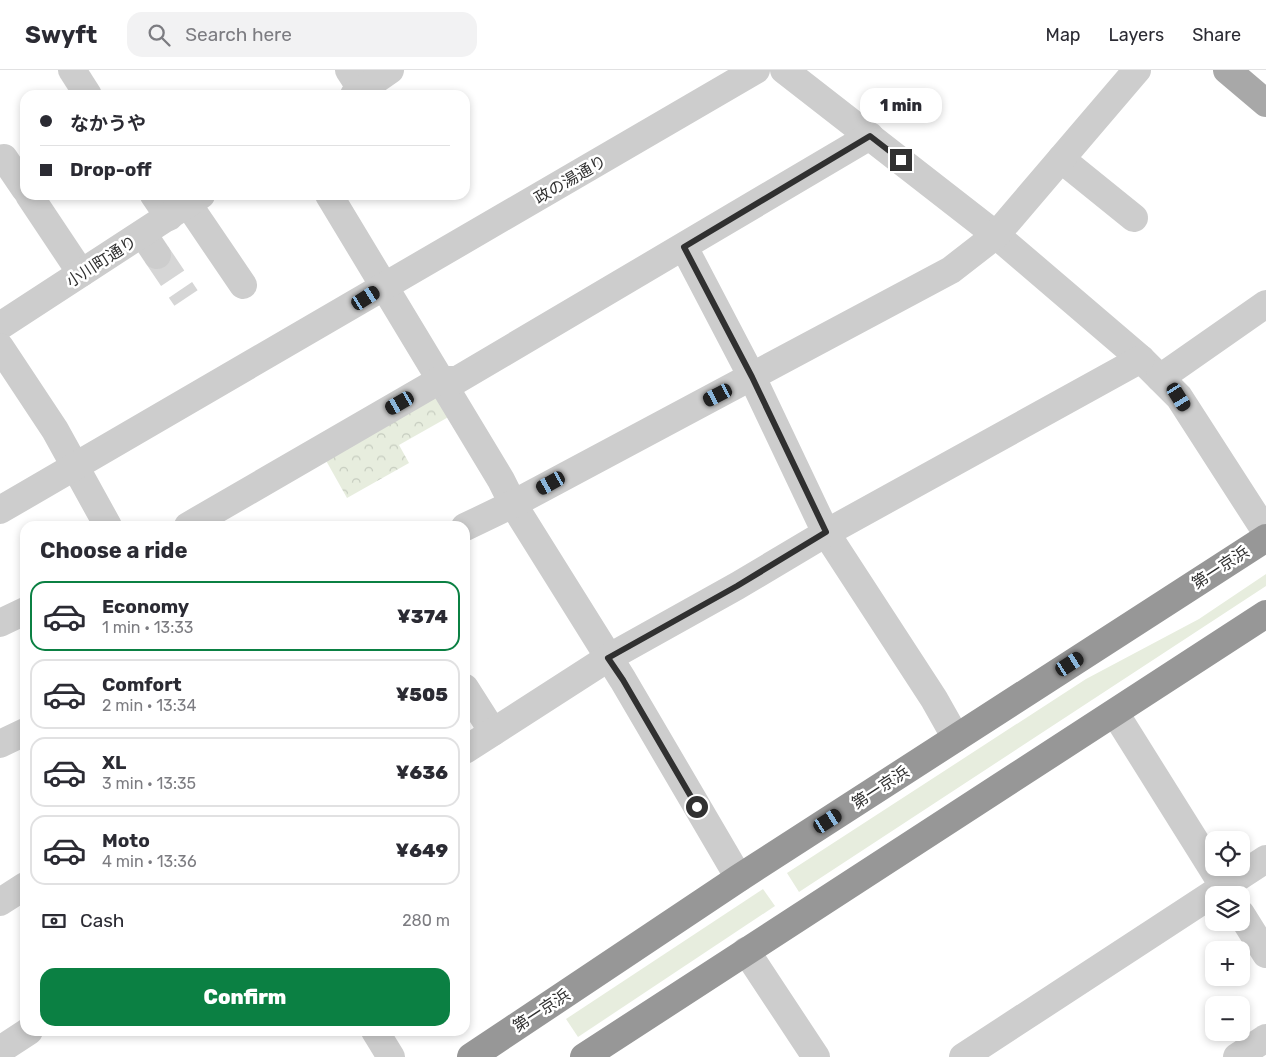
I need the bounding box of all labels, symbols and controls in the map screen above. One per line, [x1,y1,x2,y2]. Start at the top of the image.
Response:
search box [127,12,477,57]
text: Swyft [25,21,97,49]
icon: search [145,21,173,49]
text: Search here [185,23,292,46]
text: Map [1046,24,1081,46]
text: Layers [1109,24,1164,46]
text: Share [1192,24,1241,46]
callout: 1 min [860,88,942,122]
text: 1 min [880,96,922,115]
text: なかうや [70,112,146,135]
route end [890,149,912,171]
street label: 政の湯通り [531,151,610,208]
text: Drop-off [70,158,152,181]
street label: 小川町通り [63,232,140,291]
car [349,284,382,312]
car [1164,380,1193,414]
car [701,382,734,408]
car [383,389,416,417]
car [534,469,567,497]
text: Choose a ride [40,537,187,564]
street label: 第一京浜 [1188,542,1252,593]
icon: car [42,594,87,639]
text: Economy [102,595,189,618]
text: ¥374 [397,605,448,628]
text: 1 min · 13:33 [102,618,193,637]
car [1053,650,1086,678]
icon: car [42,672,87,717]
text: Comfort [102,673,182,696]
text: ¥505 [396,683,448,706]
text: 2 min · 13:34 [102,696,196,715]
icon: car [42,750,87,795]
text: XL [102,751,126,774]
text: ¥636 [396,761,448,784]
street label: 第一京浜 [848,762,912,813]
text: 3 min · 13:35 [102,774,196,793]
route start [686,796,708,818]
car [811,807,844,835]
icon: car [42,828,87,873]
text: Moto [102,829,150,852]
map controls [1205,831,1250,1041]
button: locate [1205,831,1250,876]
text: ¥649 [396,839,448,862]
text: 4 min · 13:36 [102,852,197,871]
button: layers [1205,886,1250,931]
icon: cash [40,907,68,935]
text: Cash [80,909,124,932]
text: 280 m [402,911,450,930]
button: + [1205,941,1250,986]
button: Confirm [40,968,450,1026]
street label: 第一京浜 [509,985,573,1036]
button: − [1205,996,1250,1041]

